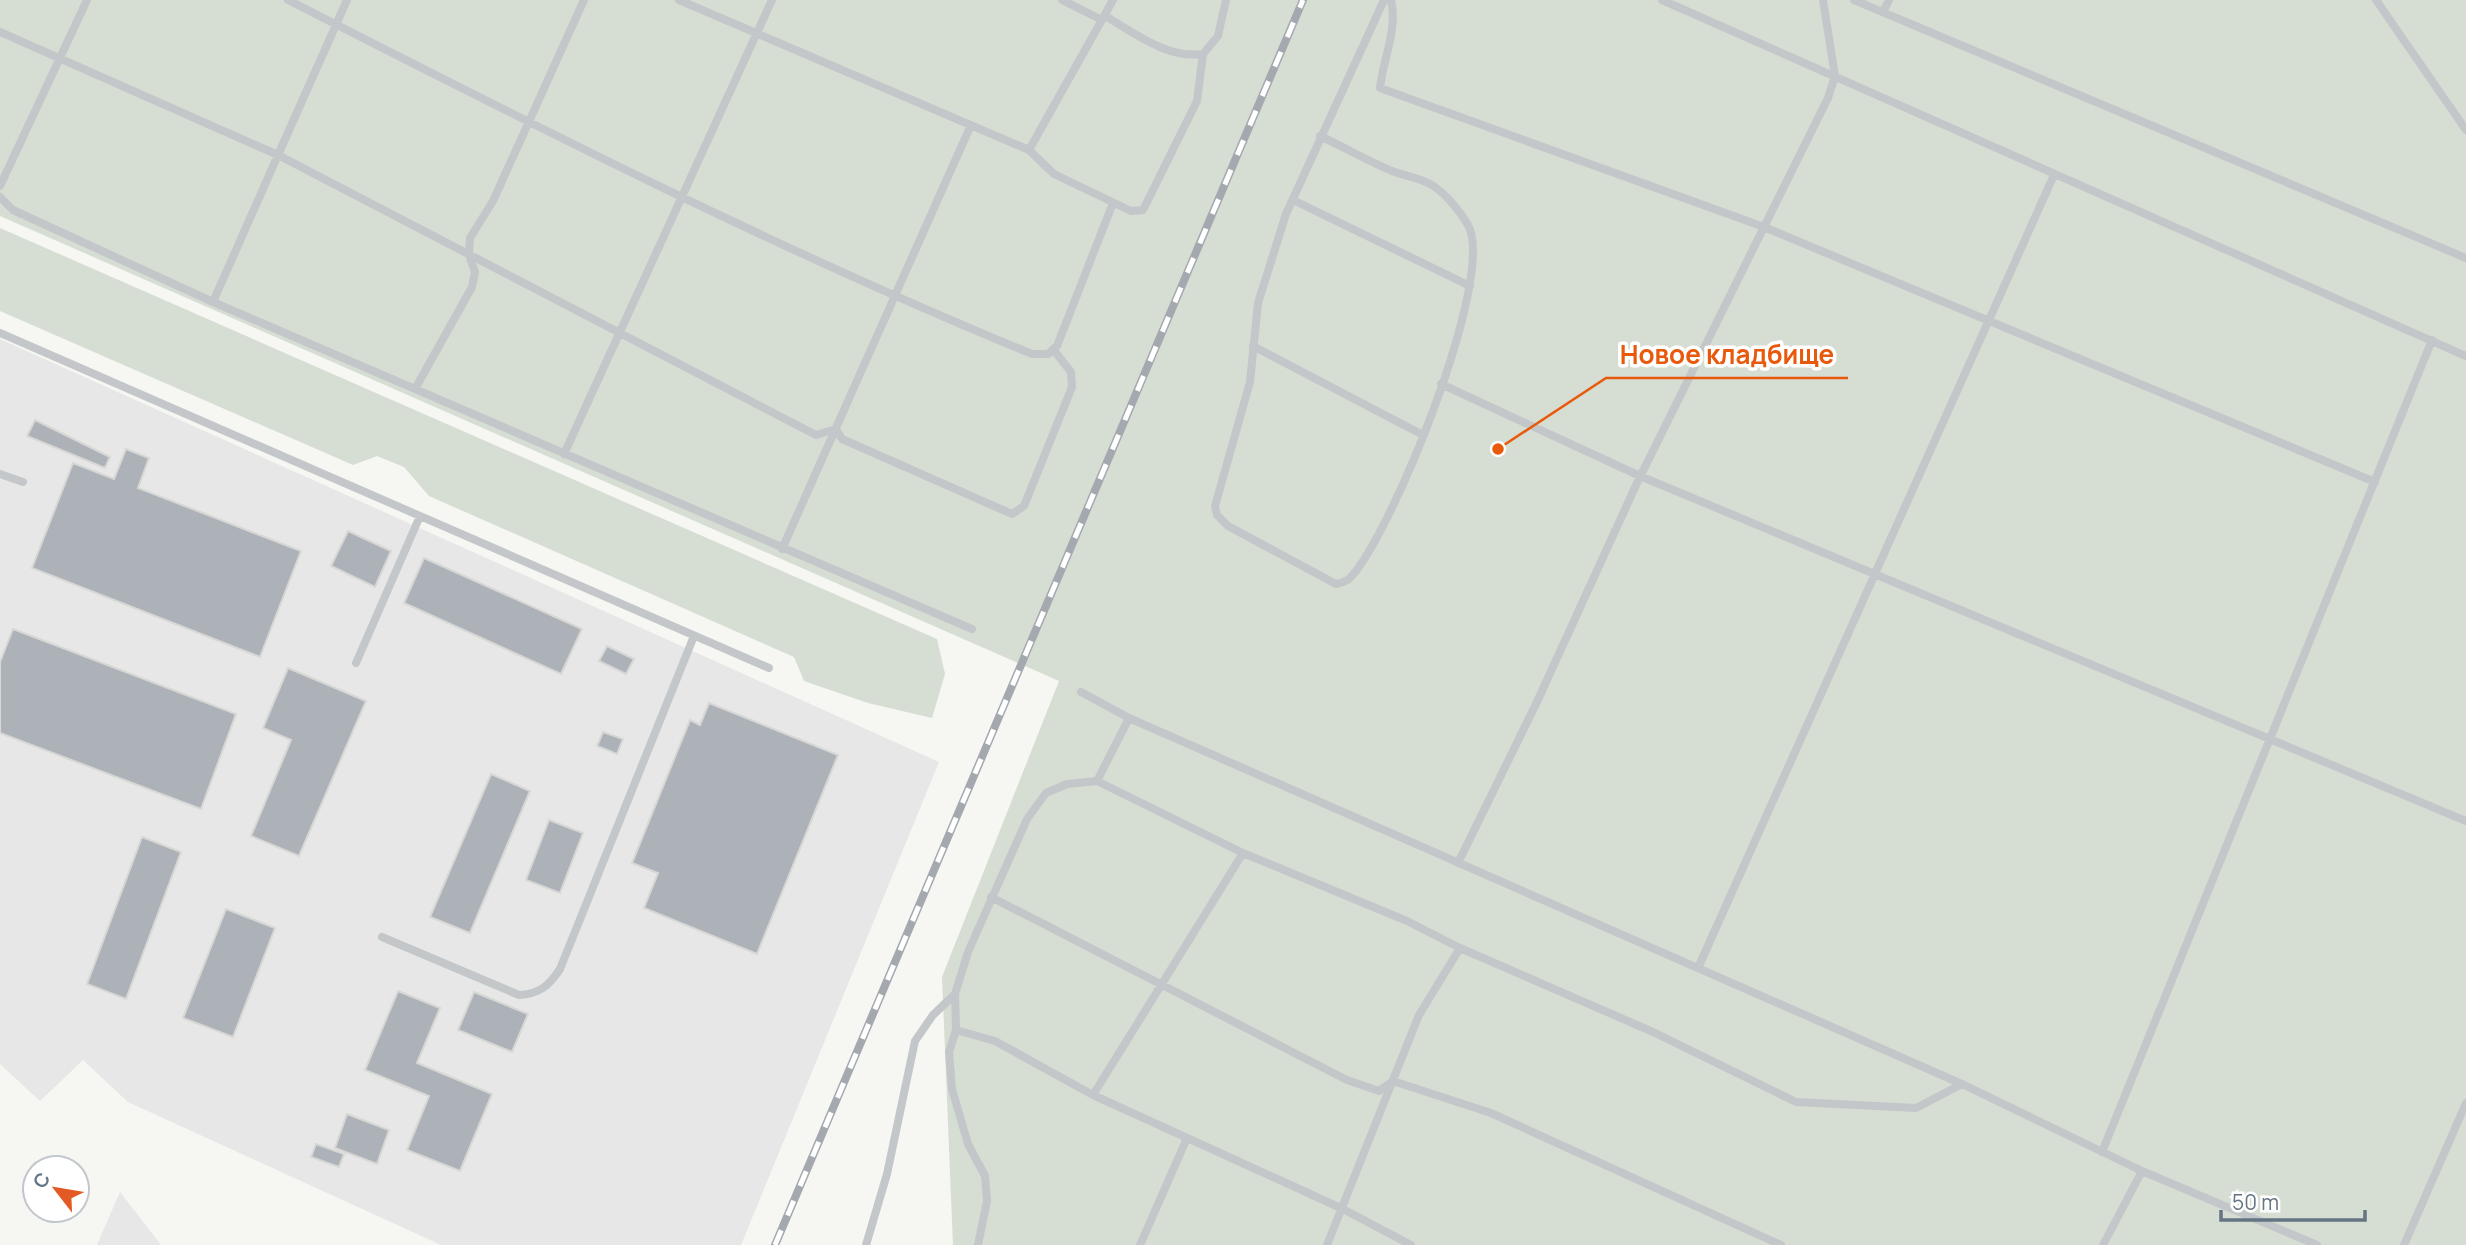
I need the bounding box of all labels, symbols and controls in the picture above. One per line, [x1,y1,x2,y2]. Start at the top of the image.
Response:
callout: Новое кладбище [1606,331,1848,378]
text: Новое кладбище [1620,336,1834,372]
north arrow [21,1154,91,1224]
text: С [27,1168,56,1193]
scale bar [2221,1178,2364,1222]
text: 50 m [2232,1188,2279,1216]

